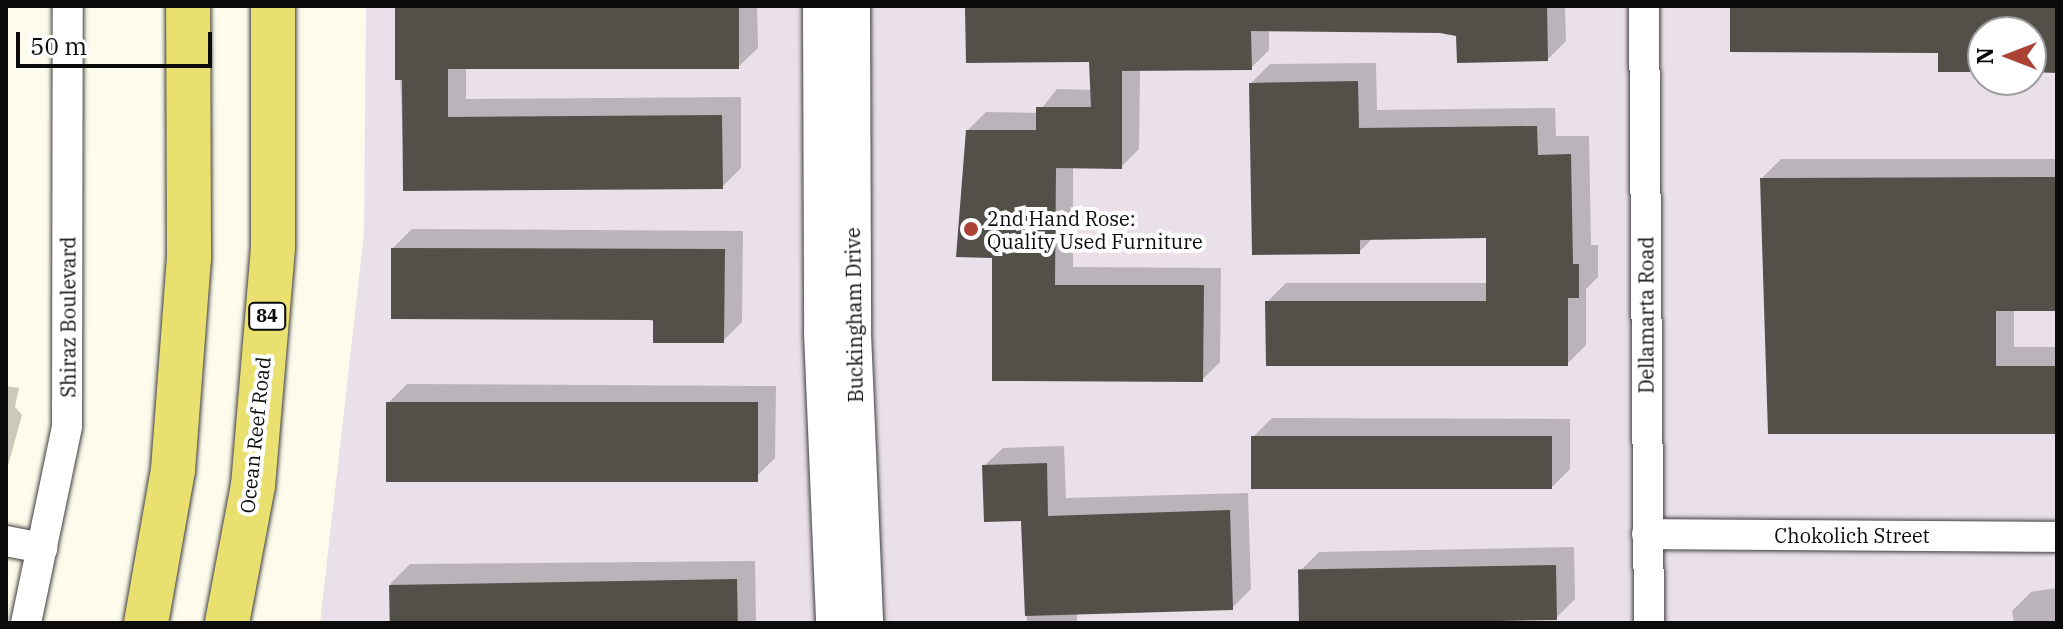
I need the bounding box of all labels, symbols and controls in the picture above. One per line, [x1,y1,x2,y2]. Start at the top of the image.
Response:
scale bar [20,16,216,66]
north arrow [1967,16,2047,96]
text: 50 m [30,30,87,62]
text: N [1970,47,1999,65]
place label: 2nd Hand Rose: Quality Used Furniture [987,206,1203,253]
marker: 2nd Hand Rose: Quality Used Furniture [962,220,980,238]
street label: Buckingham Drive [840,227,868,403]
street label: Shiraz Boulevard [56,236,80,398]
street label: Dellamarta Road [1634,236,1658,394]
road number: 84 [247,302,287,330]
street label: Ocean Reef Road [235,355,275,515]
street label: Chokolich Street [1774,523,1930,547]

